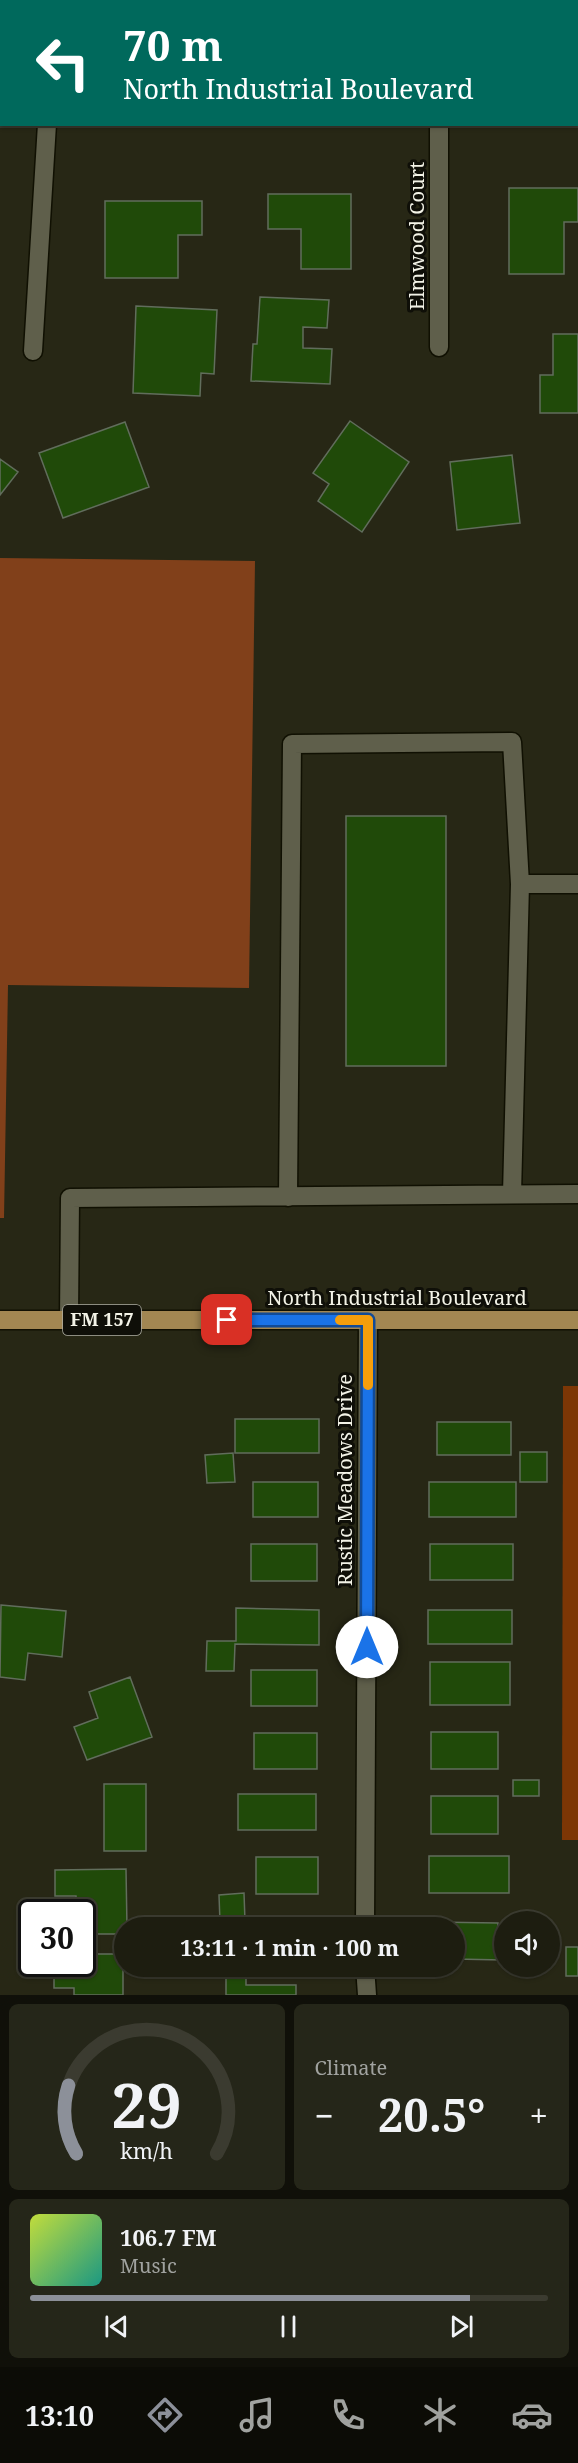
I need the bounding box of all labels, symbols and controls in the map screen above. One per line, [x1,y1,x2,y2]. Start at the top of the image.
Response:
text: 70 m [123,16,223,73]
icon: left [24,24,102,102]
text: North Industrial Boulevard [123,70,474,107]
street label: Elmwood Court [403,162,430,310]
street label: North Industrial Boulevard [267,1284,527,1311]
pin [201,1294,252,1345]
icon: arrive [210,1303,243,1336]
road number: FM 157 [63,1305,141,1335]
street label: Rustic Meadows Drive [331,1374,358,1586]
position arrow [335,1615,399,1679]
speed limit sign: 30 [18,1899,96,1977]
map controls [494,1911,560,1977]
button: sound [494,1911,560,1977]
text: 13:11 · 1 min · 100 m [180,1932,399,1962]
text: Climate [315,2054,387,2081]
text: 29 [111,2061,182,2146]
text: 20.5° [378,2084,485,2145]
text: − [315,2093,334,2138]
text: + [530,2093,548,2138]
text: km/h [120,2136,173,2165]
text: 106.7 FM [120,2222,217,2252]
text: Music [120,2252,177,2279]
icon: previous [100,2310,133,2343]
icon: pause [272,2310,305,2343]
icon: next [445,2310,478,2343]
icon: directions [144,2394,186,2436]
icon: music [236,2394,278,2436]
icon: phone [327,2394,369,2436]
icon: climate [419,2394,461,2436]
icon: car [511,2394,553,2436]
text: 13:10 [25,2397,94,2434]

